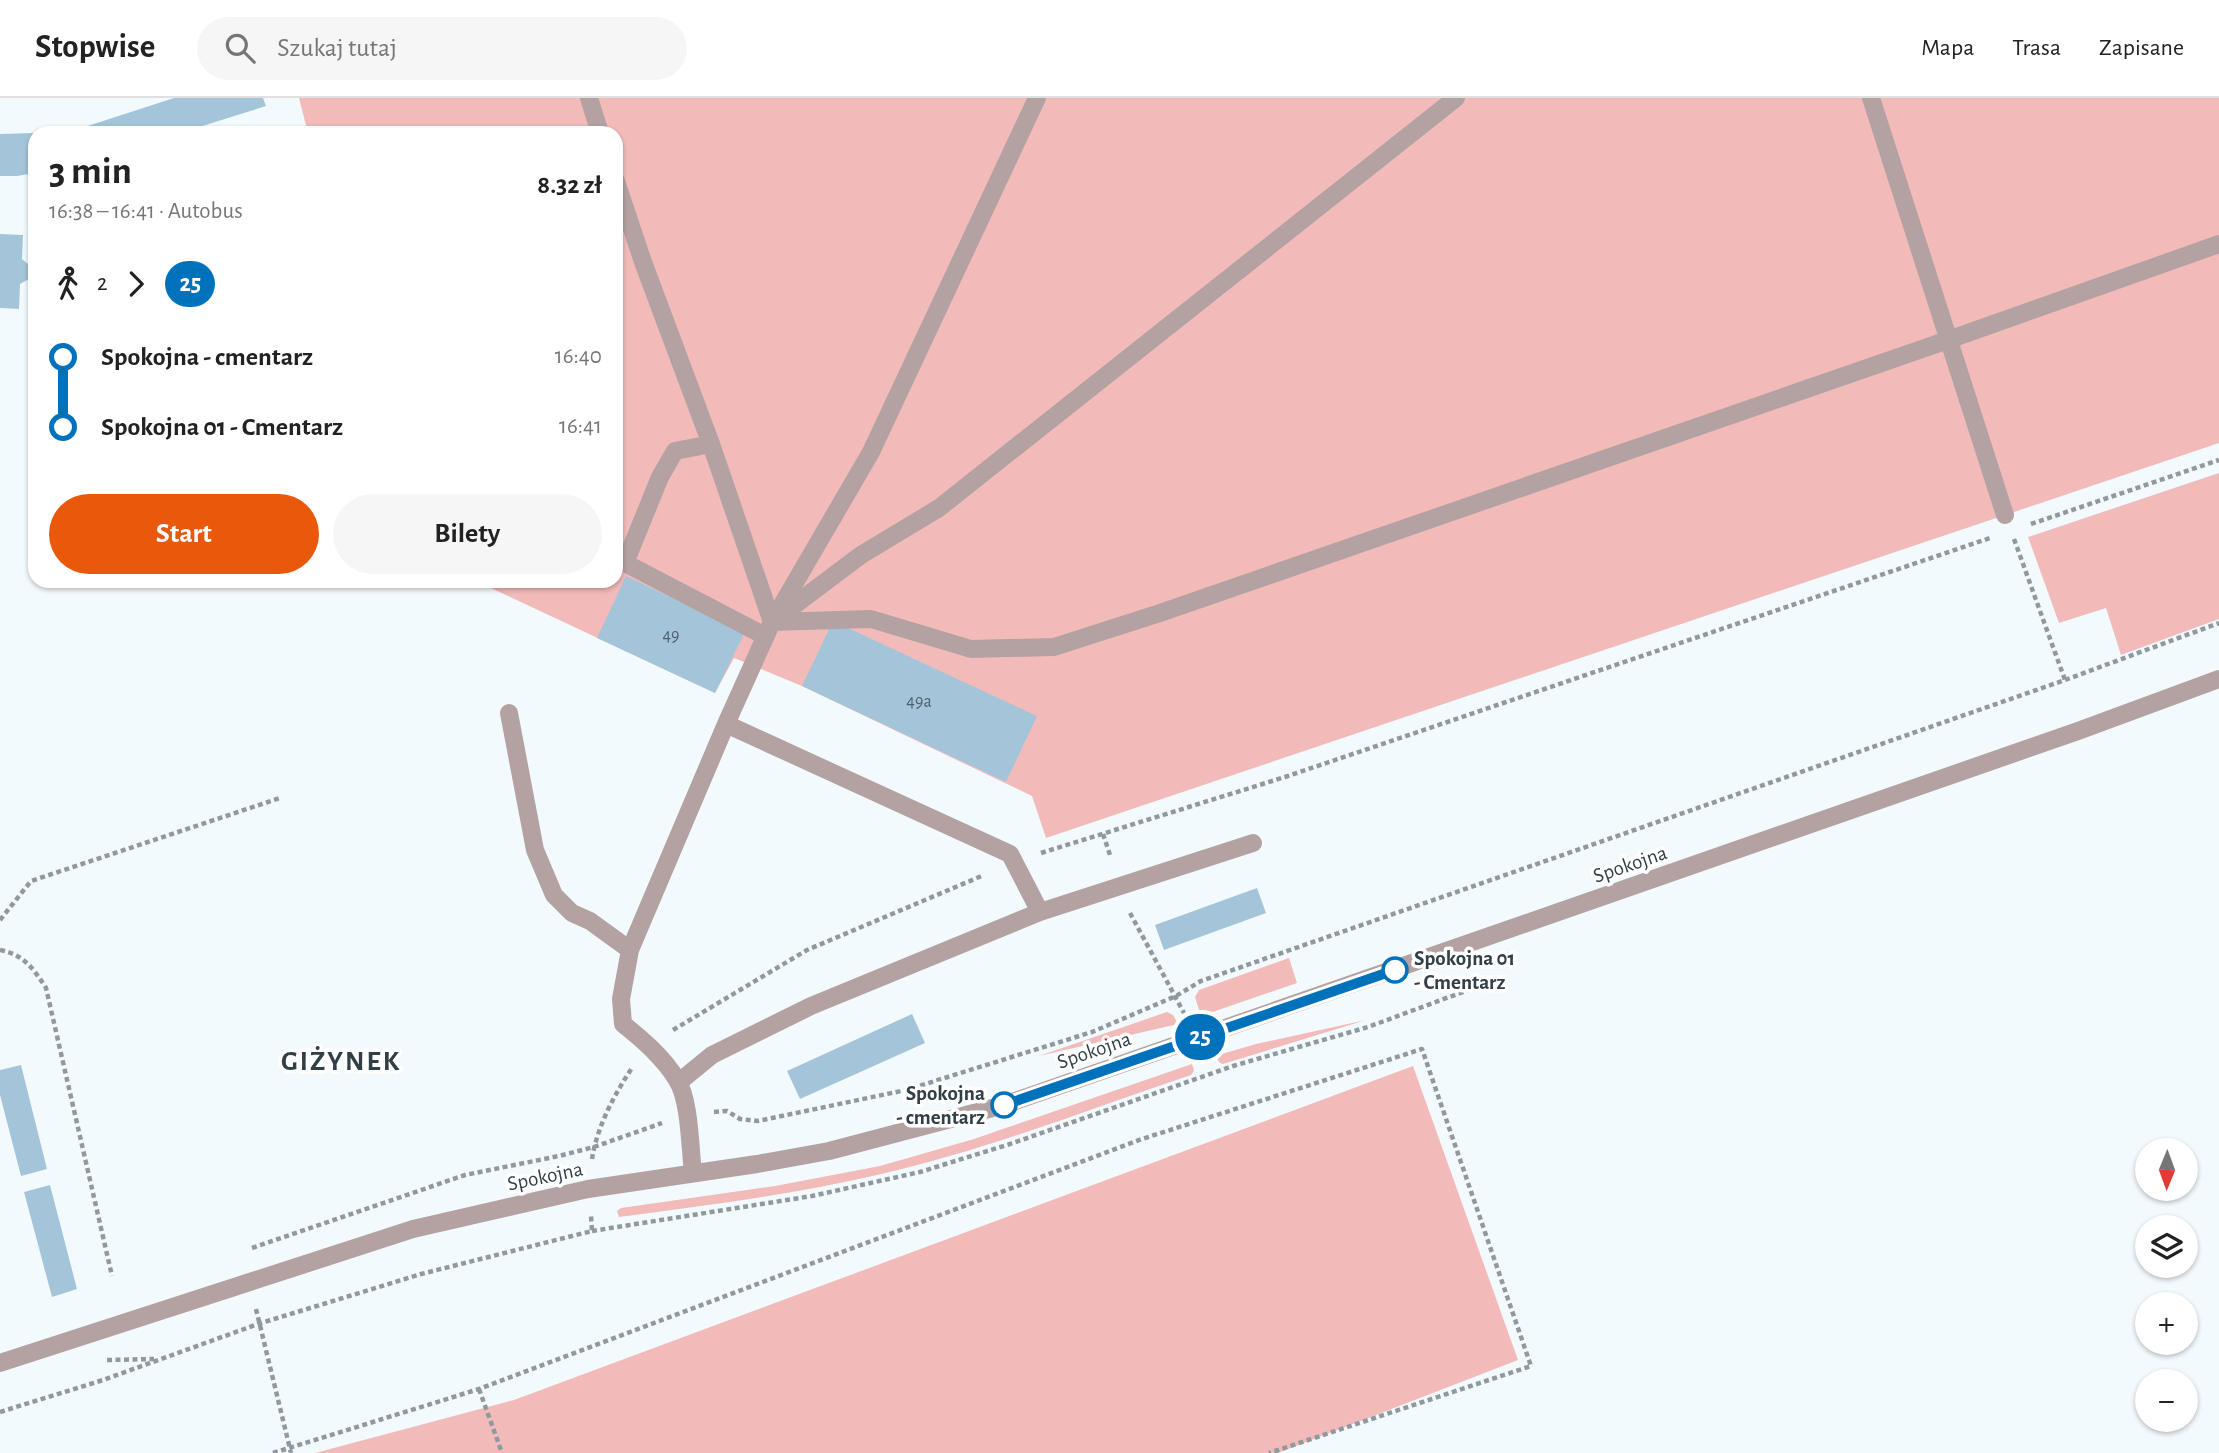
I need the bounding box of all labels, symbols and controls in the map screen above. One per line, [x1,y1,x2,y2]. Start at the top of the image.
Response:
search box [197,17,687,80]
icon: search [221,29,259,67]
text: Stopwise [35,31,155,64]
text: Szukaj tutaj [277,35,397,61]
text: Mapa [1921,36,1974,60]
text: Trasa [2012,36,2061,60]
text: Zapisane [2099,36,2184,60]
text: 3 min [49,153,132,191]
text: 8.32 zł [537,172,602,198]
text: 16:38 – 16:41 · Autobus [49,200,243,223]
icon: walk [49,265,87,303]
icon: forward [117,265,155,303]
text: 2 [97,272,107,295]
text: 25 [179,272,201,296]
text: Spokojna - cmentarz [101,344,313,370]
text: 16:40 [555,345,602,368]
text: Spokojna 01 - Cmentarz [101,414,343,440]
text: 16:41 [559,415,602,438]
button: Start [49,494,319,574]
button: Bilety [333,494,602,574]
house number: 49 [662,627,680,645]
house number: 49a [906,693,932,711]
street label: Spokojna [1591,842,1670,887]
place label: Spokojna 01 - Cmentarz [1414,948,1515,993]
marker: Spokojna 01 - Cmentarz [1382,957,1408,983]
line badge: 25 [1168,1014,1232,1060]
text: 25 [1189,1025,1211,1049]
street label: Spokojna [1055,1028,1134,1073]
district label: GIŻYNEK [281,1046,401,1076]
place label: Spokojna - cmentarz [896,1083,985,1128]
marker: Spokojna - cmentarz [991,1092,1017,1118]
north arrow [2135,1138,2198,1200]
map controls [2135,1138,2198,1432]
street label: Spokojna [505,1158,585,1195]
button: layers [2135,1215,2198,1278]
button: + [2135,1292,2198,1355]
button: − [2135,1369,2198,1432]

